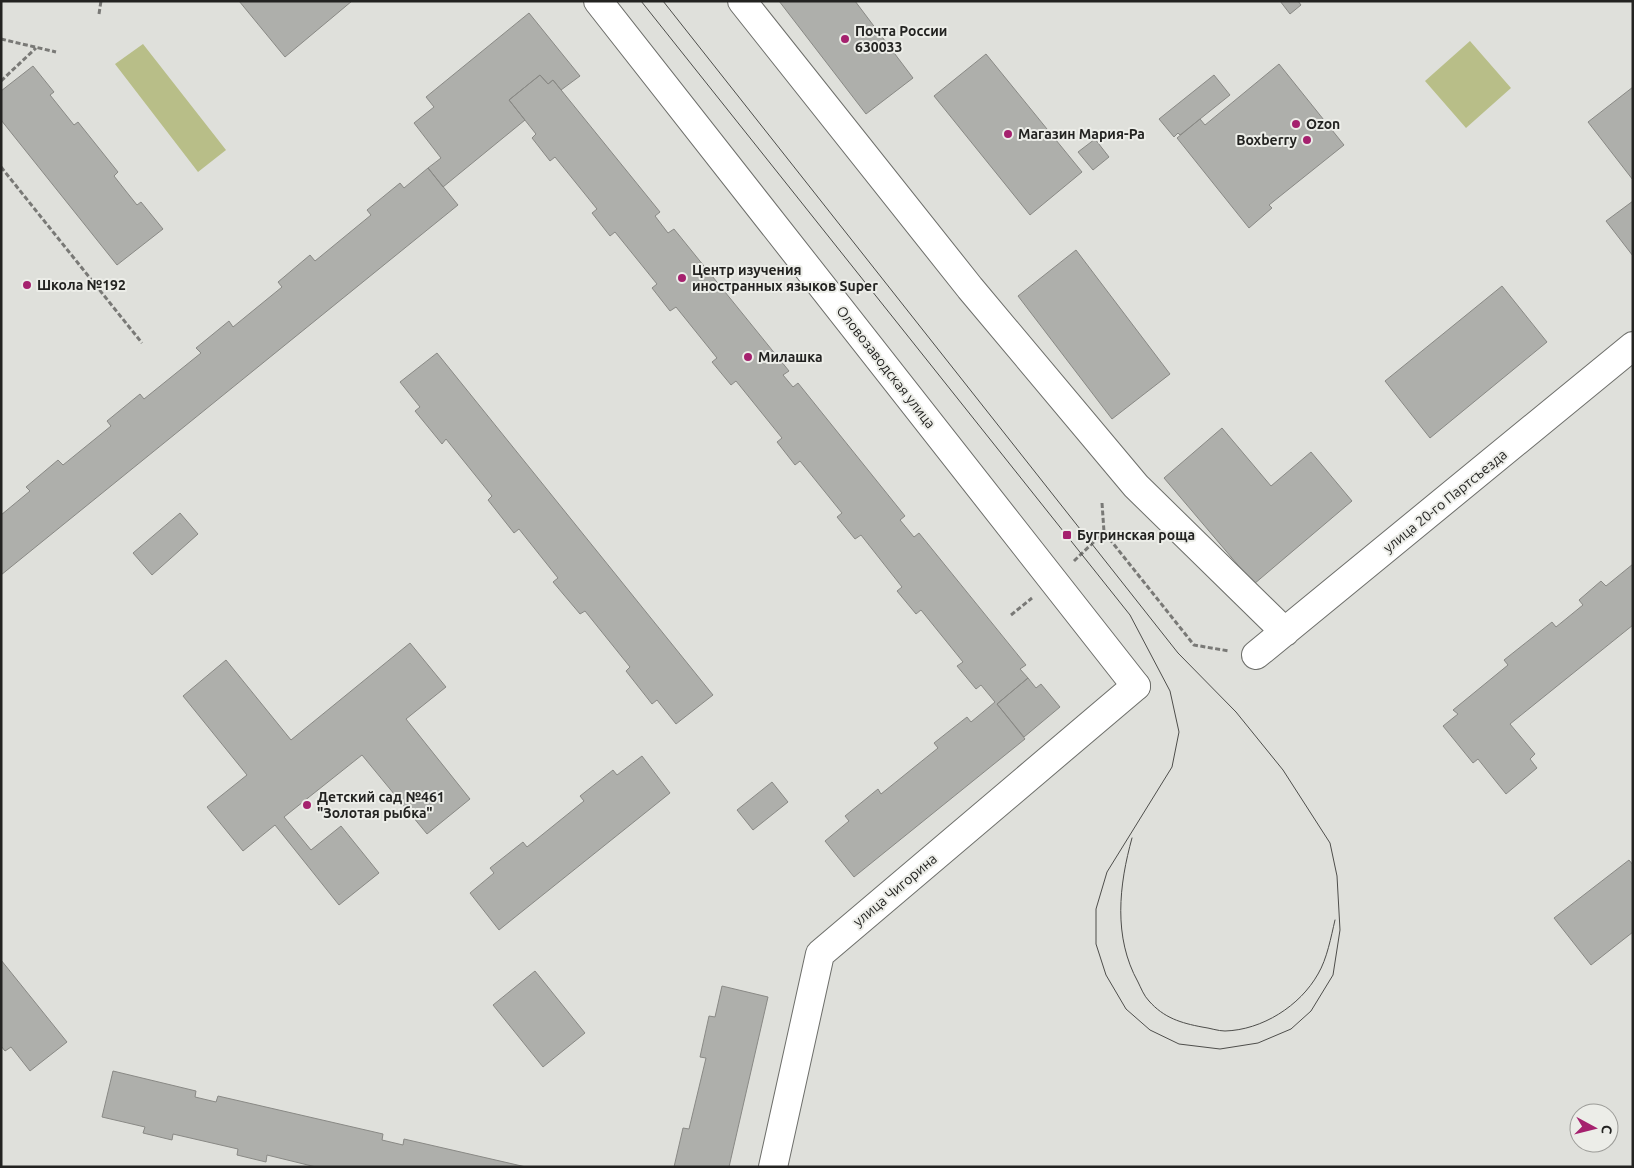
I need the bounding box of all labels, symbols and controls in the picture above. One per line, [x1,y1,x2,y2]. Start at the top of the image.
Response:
place label: Почта России 630033 [855,23,947,55]
marker: Почта России 630033 [839,33,851,45]
place label: Ozon [1306,116,1340,132]
marker: Ozon [1290,118,1302,130]
place label: Магазин Мария-Ра [1018,126,1145,142]
marker: Магазин Мария-Ра [1002,128,1014,140]
place label: Boxberry [1236,132,1298,148]
marker: Boxberry [1301,134,1313,146]
place label: Центр изучения иностранных языков Super [692,262,878,294]
marker: Центр изучения иностранных языков Super [676,272,688,284]
place label: Школа №192 [37,277,126,293]
marker: Школа №192 [21,279,33,291]
street label: Оловозаводская улица [833,303,939,431]
place label: Милашка [758,349,823,365]
marker: Милашка [742,351,754,363]
street label: улица 20-го Партсъезда [1380,446,1510,556]
place label: Бугринская роща [1077,527,1195,543]
marker: Бугринская роща [1061,529,1073,541]
place label: Детский сад №461 "Золотая рыбка" [317,789,445,821]
marker: Детский сад №461 "Золотая рыбка" [301,799,313,811]
street label: улица Чигорина [850,850,940,930]
north arrow [1569,1103,1619,1153]
text: С [1598,1124,1615,1135]

